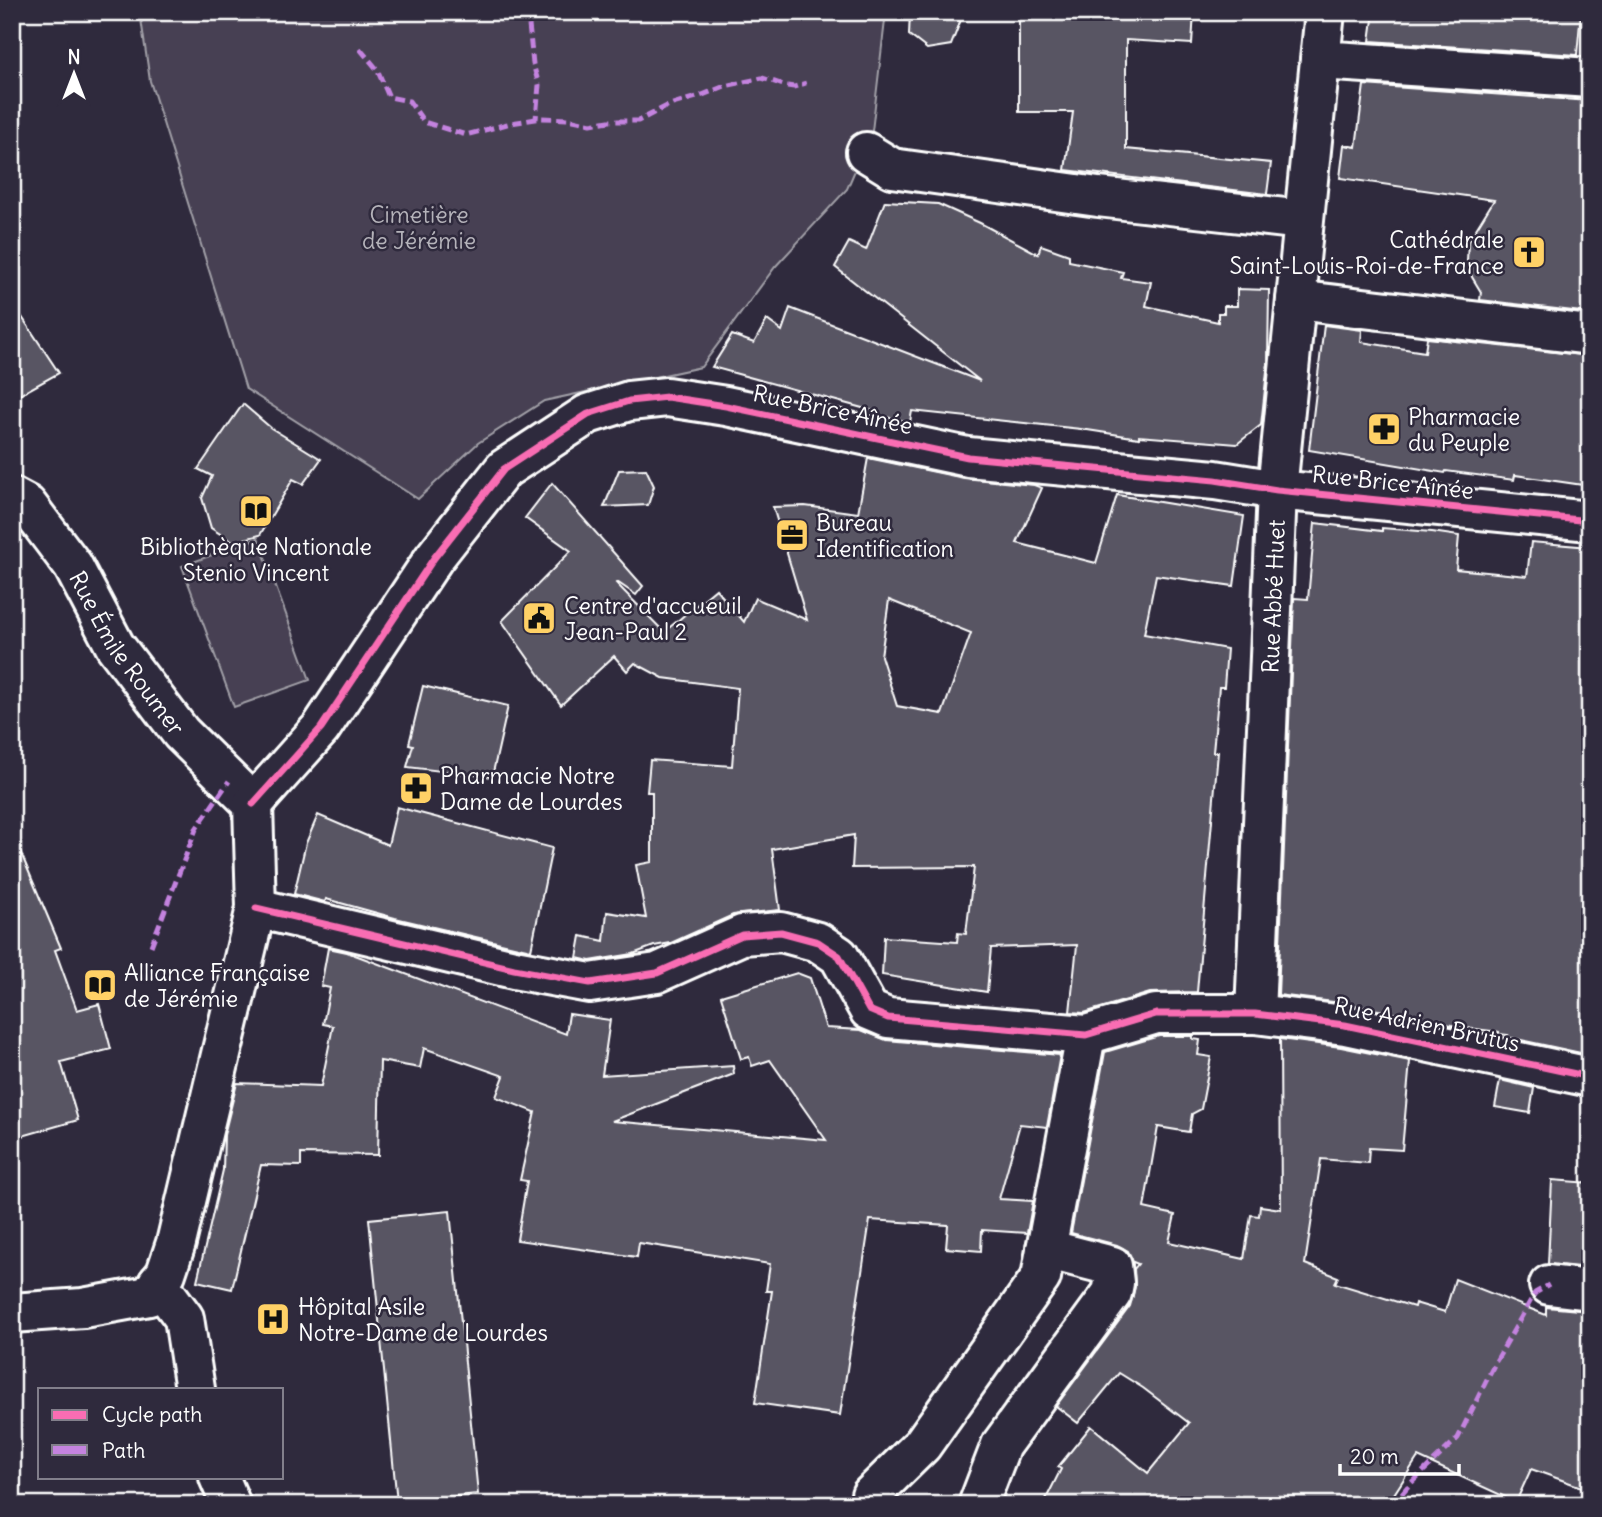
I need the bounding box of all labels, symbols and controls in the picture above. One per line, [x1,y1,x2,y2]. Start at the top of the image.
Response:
north arrow [38,38,108,108]
text: N [67,45,81,69]
park label: Cimetière de Jérémie [362,200,476,255]
place label: Cathédrale Saint-Louis-Roi-de-France [1230,225,1504,280]
church icon: Cathédrale Saint-Louis-Roi-de-France [1510,233,1548,271]
street label: Rue Brice Aînée [751,378,915,440]
place label: Pharmacie du Peuple [1408,402,1520,457]
pharmacy icon: Pharmacie du Peuple [1365,410,1403,448]
street label: Rue Brice Aînée [1311,459,1475,505]
library icon: Bibliothèque Nationale Stenio Vincent [237,492,275,530]
place label: Bureau Identification [816,508,954,563]
office icon: Bureau Identification [773,516,811,554]
street label: Rue Abbé Huet [1255,519,1290,674]
place label: Bibliothèque Nationale Stenio Vincent [140,532,372,587]
street label: Rue Émile Roumer [64,566,192,741]
place label: Centre d'accueuil Jean-Paul 2 [564,591,742,646]
public building icon: Centre d'accueuil Jean-Paul 2 [520,599,558,637]
place label: Pharmacie Notre Dame de Lourdes [440,761,623,816]
pharmacy icon: Pharmacie Notre Dame de Lourdes [397,769,435,807]
place label: Alliance Française de Jérémie [124,958,310,1013]
library icon: Alliance Française de Jérémie [81,966,119,1004]
street label: Rue Adrien Brutus [1331,990,1523,1058]
place label: Hôpital Asile Notre-Dame de Lourdes [298,1292,548,1347]
hospital icon: Hôpital Asile Notre-Dame de Lourdes [254,1300,292,1338]
legend [38,1388,284,1478]
text: Cycle path [102,1401,202,1428]
scale bar [1340,1433,1458,1477]
text: Path [102,1437,145,1464]
text: 20 m [1350,1443,1399,1470]

